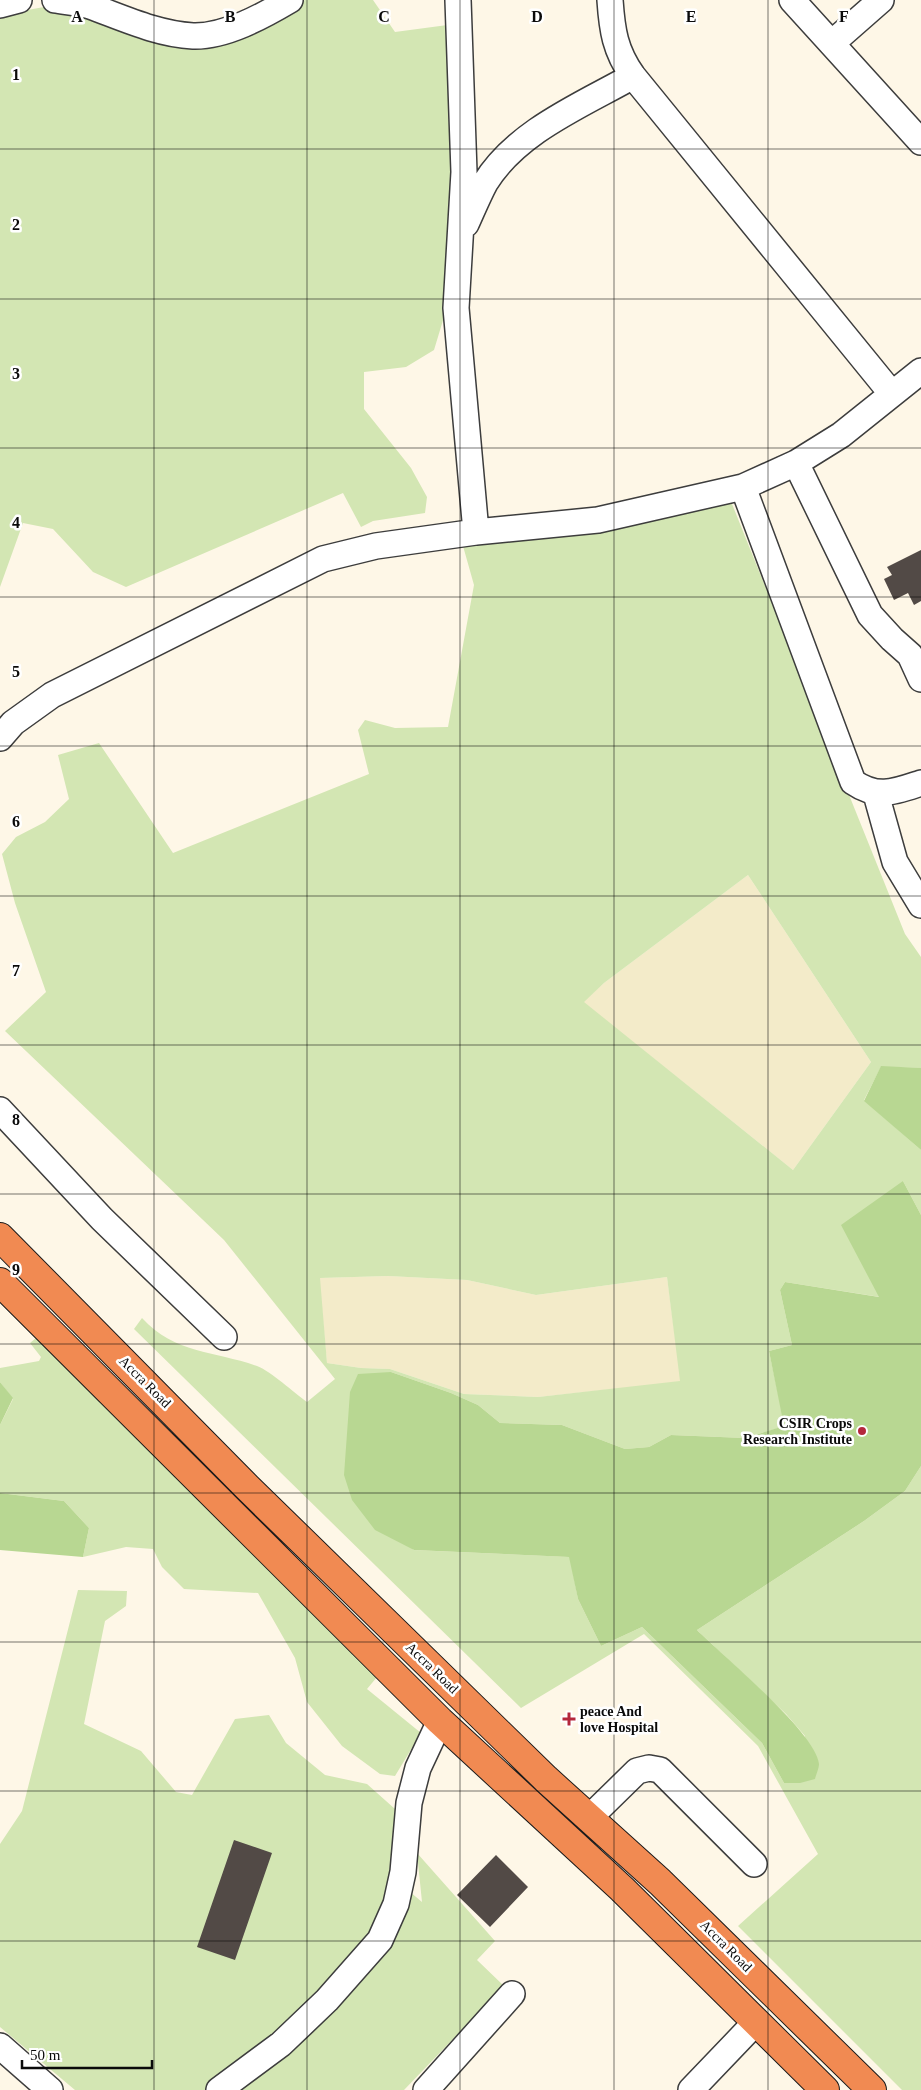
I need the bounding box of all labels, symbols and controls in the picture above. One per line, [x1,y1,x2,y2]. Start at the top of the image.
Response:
text: A [71,8,83,25]
text: B [225,8,236,25]
text: C [378,8,390,25]
text: D [531,8,543,25]
text: E [686,8,696,25]
text: F [839,8,849,25]
text: 1 [12,66,20,83]
text: 2 [12,216,20,233]
text: 3 [12,365,20,382]
text: 4 [12,514,20,531]
text: 5 [12,663,20,680]
text: 6 [12,813,20,830]
text: 7 [12,962,20,979]
text: 8 [12,1111,20,1128]
text: 9 [12,1261,20,1278]
street label: Accra Road [116,1353,174,1411]
place label: CSIR Crops Research Institute [743,1416,853,1447]
marker: CSIR Crops Research Institute [856,1425,868,1437]
street label: Accra Road [403,1640,461,1696]
place label: peace And love Hospital [580,1704,658,1735]
marker: peace And love Hospital [562,1712,576,1726]
street label: Accra Road [697,1917,755,1975]
scale bar [22,2038,152,2070]
text: 50 m [30,2047,61,2063]

